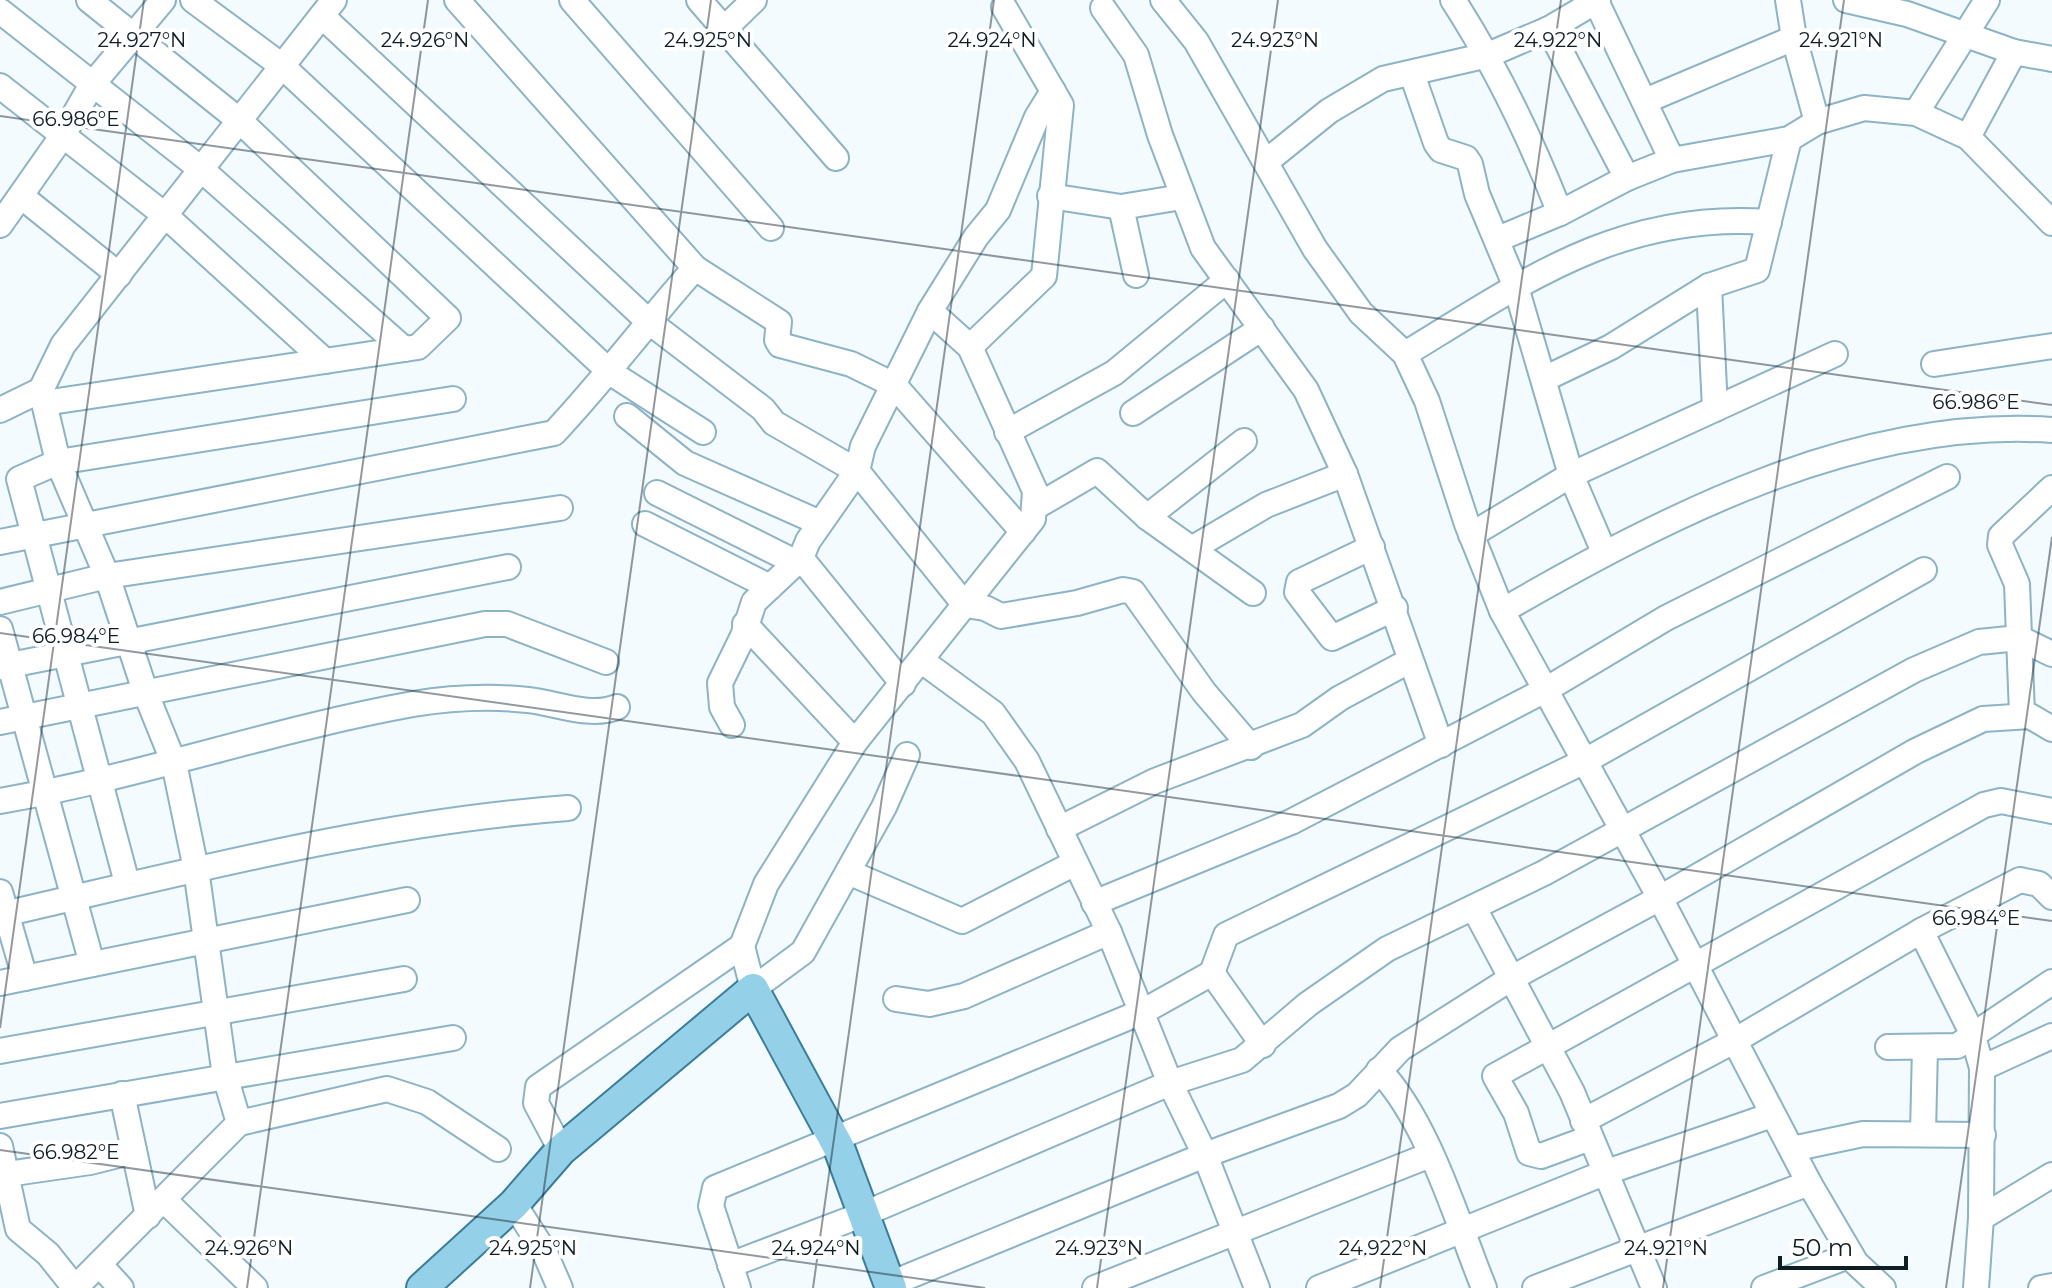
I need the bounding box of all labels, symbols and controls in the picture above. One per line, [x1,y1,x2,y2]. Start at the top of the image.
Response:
text: 24.927°N [98,28,186,52]
text: 24.926°N [381,28,469,52]
text: 24.925°N [664,28,752,52]
text: 24.924°N [947,28,1037,52]
text: 24.923°N [1231,28,1319,52]
text: 24.922°N [1514,28,1602,52]
text: 24.921°N [1799,28,1883,52]
text: 66.986°E [32,107,120,131]
text: 66.986°E [1932,390,2020,414]
text: 66.984°E [32,624,120,648]
text: 66.984°E [1932,906,2020,930]
text: 66.982°E [33,1140,119,1164]
scale bar [1780,1220,1906,1270]
text: 50 m [1792,1233,1853,1262]
text: 24.926°N [205,1236,293,1260]
text: 24.925°N [489,1236,577,1260]
text: 24.924°N [771,1236,861,1260]
text: 24.923°N [1055,1236,1143,1260]
text: 24.922°N [1339,1236,1427,1260]
text: 24.921°N [1624,1236,1708,1260]

